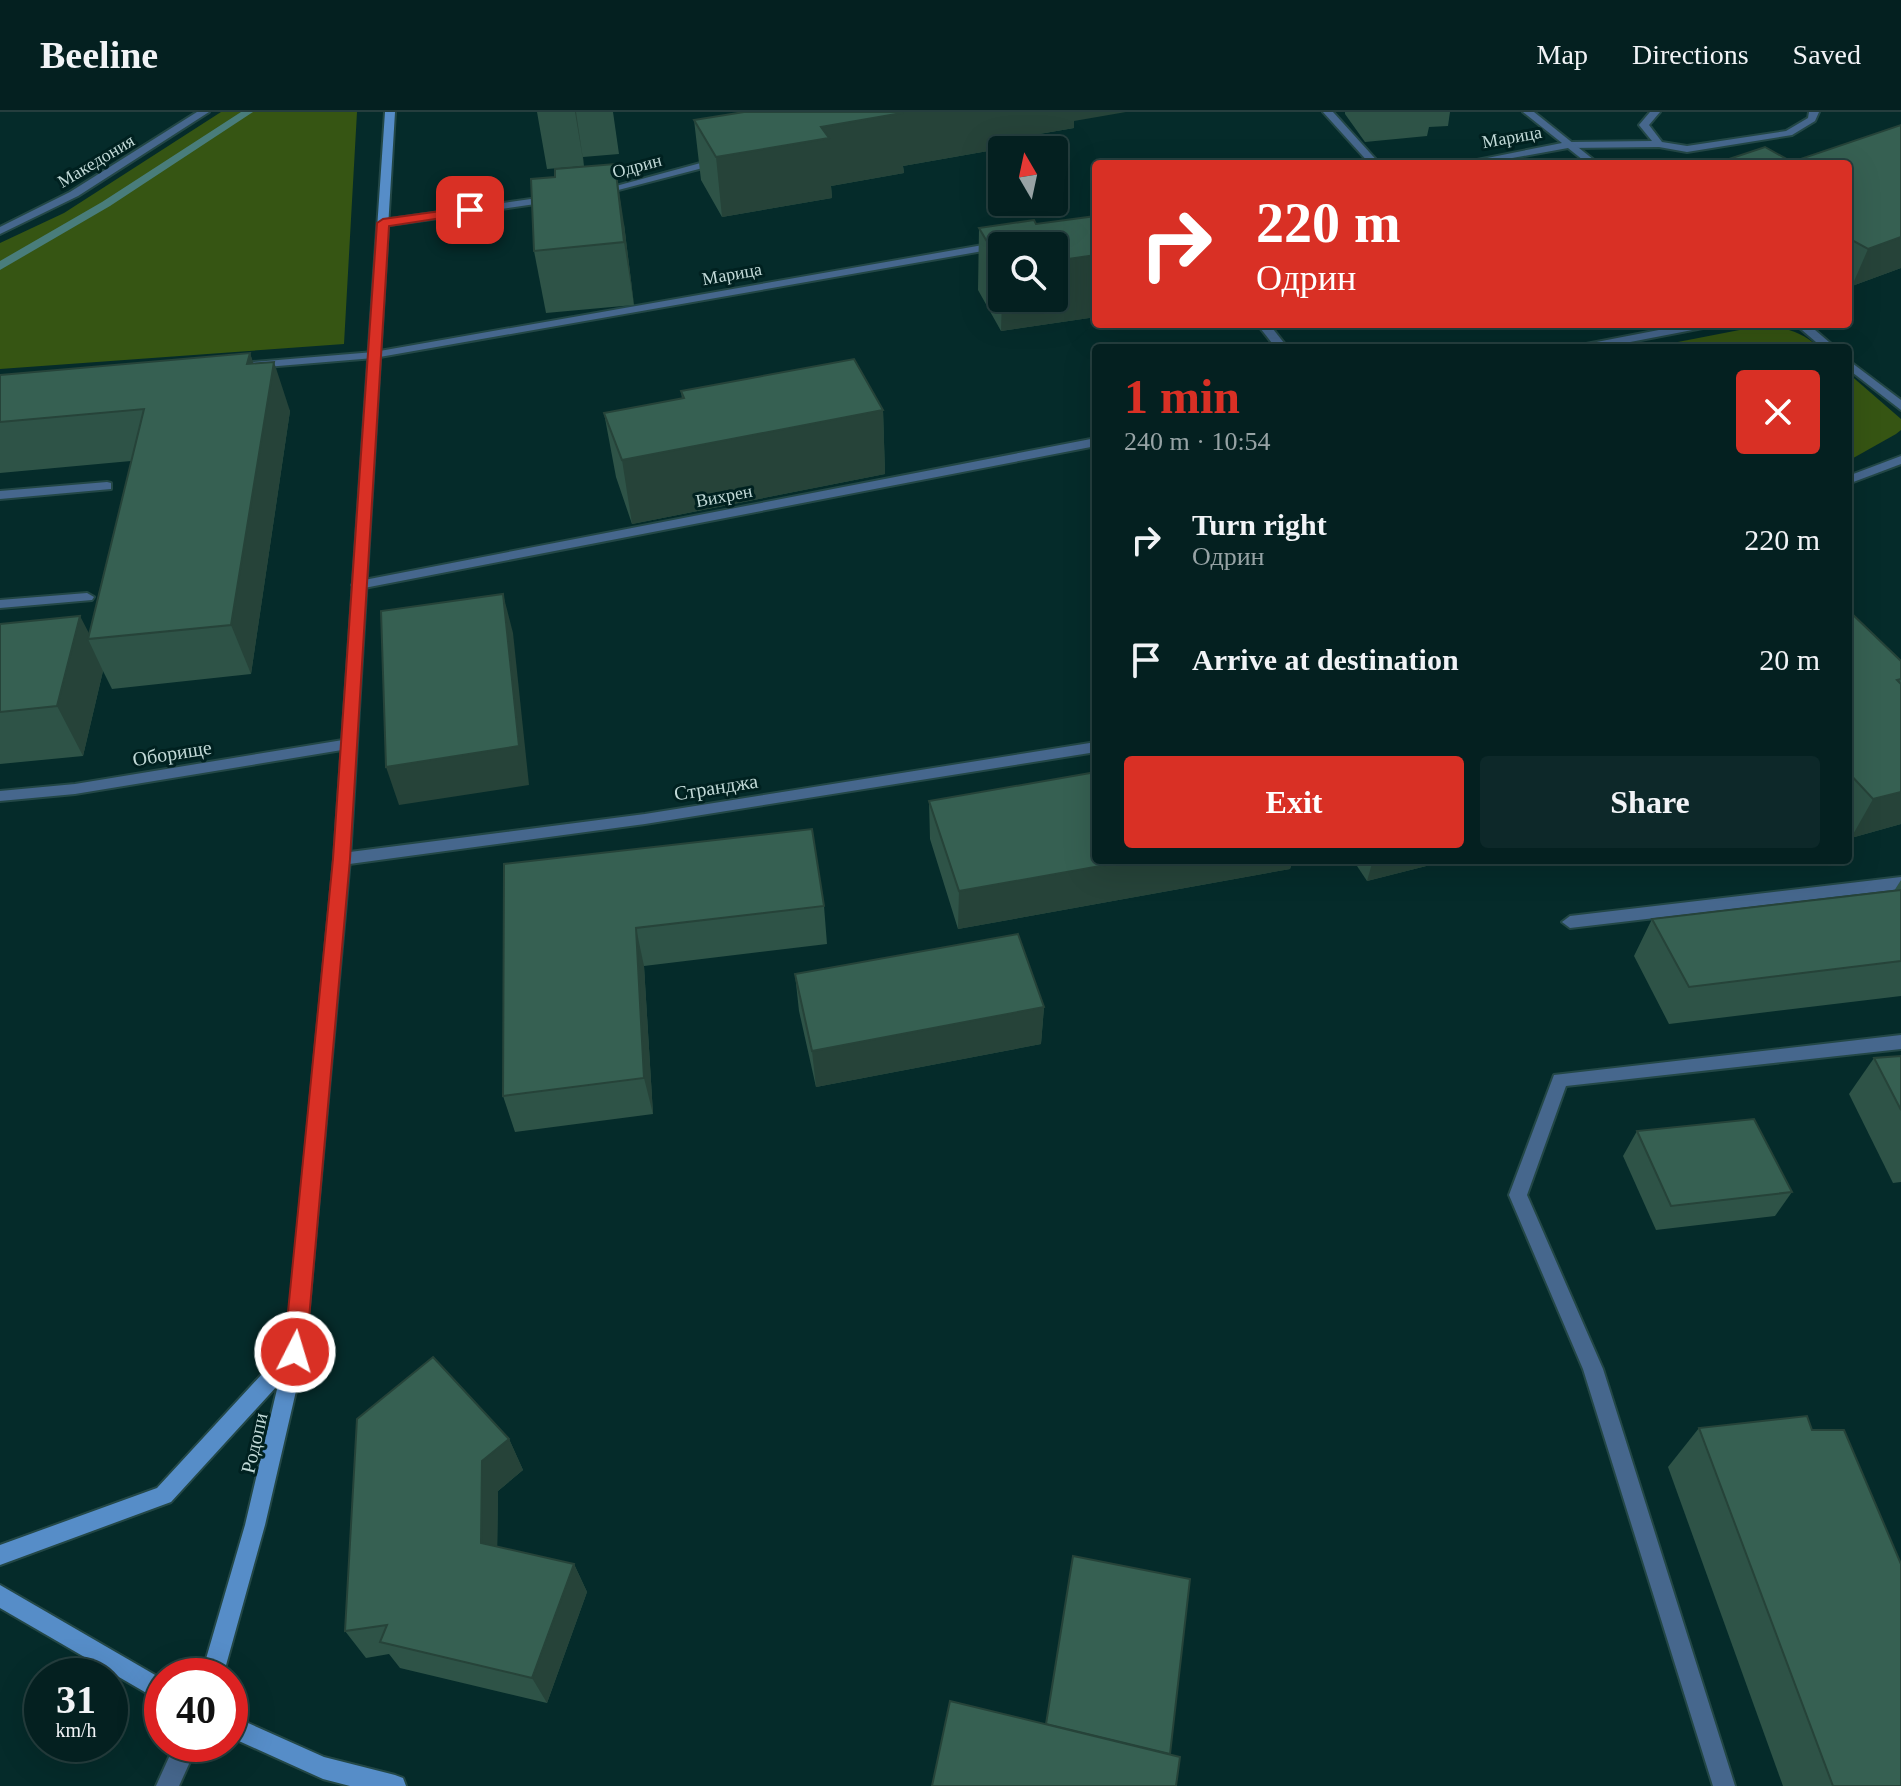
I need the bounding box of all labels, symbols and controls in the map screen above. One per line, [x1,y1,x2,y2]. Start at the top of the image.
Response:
text: Beeline [40,34,158,76]
text: Map [1537,39,1588,70]
text: Directions [1632,39,1749,70]
text: Saved [1793,39,1861,70]
street label: Марица [1481,122,1543,152]
street label: Македония [54,130,138,192]
north arrow [988,136,1068,216]
map controls [988,136,1068,312]
street label: Одрин [610,150,664,182]
pin [436,176,504,244]
icon: arrive [448,188,492,232]
icon: right [1124,192,1228,296]
text: 220 m [1256,192,1401,254]
button: search [988,232,1068,312]
text: Одрин [1256,258,1356,298]
street label: Марица [701,259,763,289]
text: 1 min [1124,370,1240,423]
button: close [1736,370,1820,454]
text: 240 m · 10:54 [1124,427,1271,456]
street label: Вихрен [694,481,754,511]
text: Turn right [1192,508,1327,541]
icon: right [1124,518,1168,562]
text: 220 m [1744,523,1820,556]
text: Одрин [1192,542,1265,571]
icon: arrive [1124,638,1168,682]
text: Arrive at destination [1192,643,1459,676]
text: 20 m [1759,643,1820,676]
street label: Оборище [131,736,213,771]
button: Exit [1124,756,1464,848]
button: Share [1480,756,1820,848]
street label: Странджа [673,770,760,805]
position arrow [253,1310,337,1394]
street label: Родопи [236,1410,273,1476]
speed limit sign: 40 [144,1658,248,1762]
text: 31 [56,1677,96,1722]
text: km/h [55,1719,97,1741]

